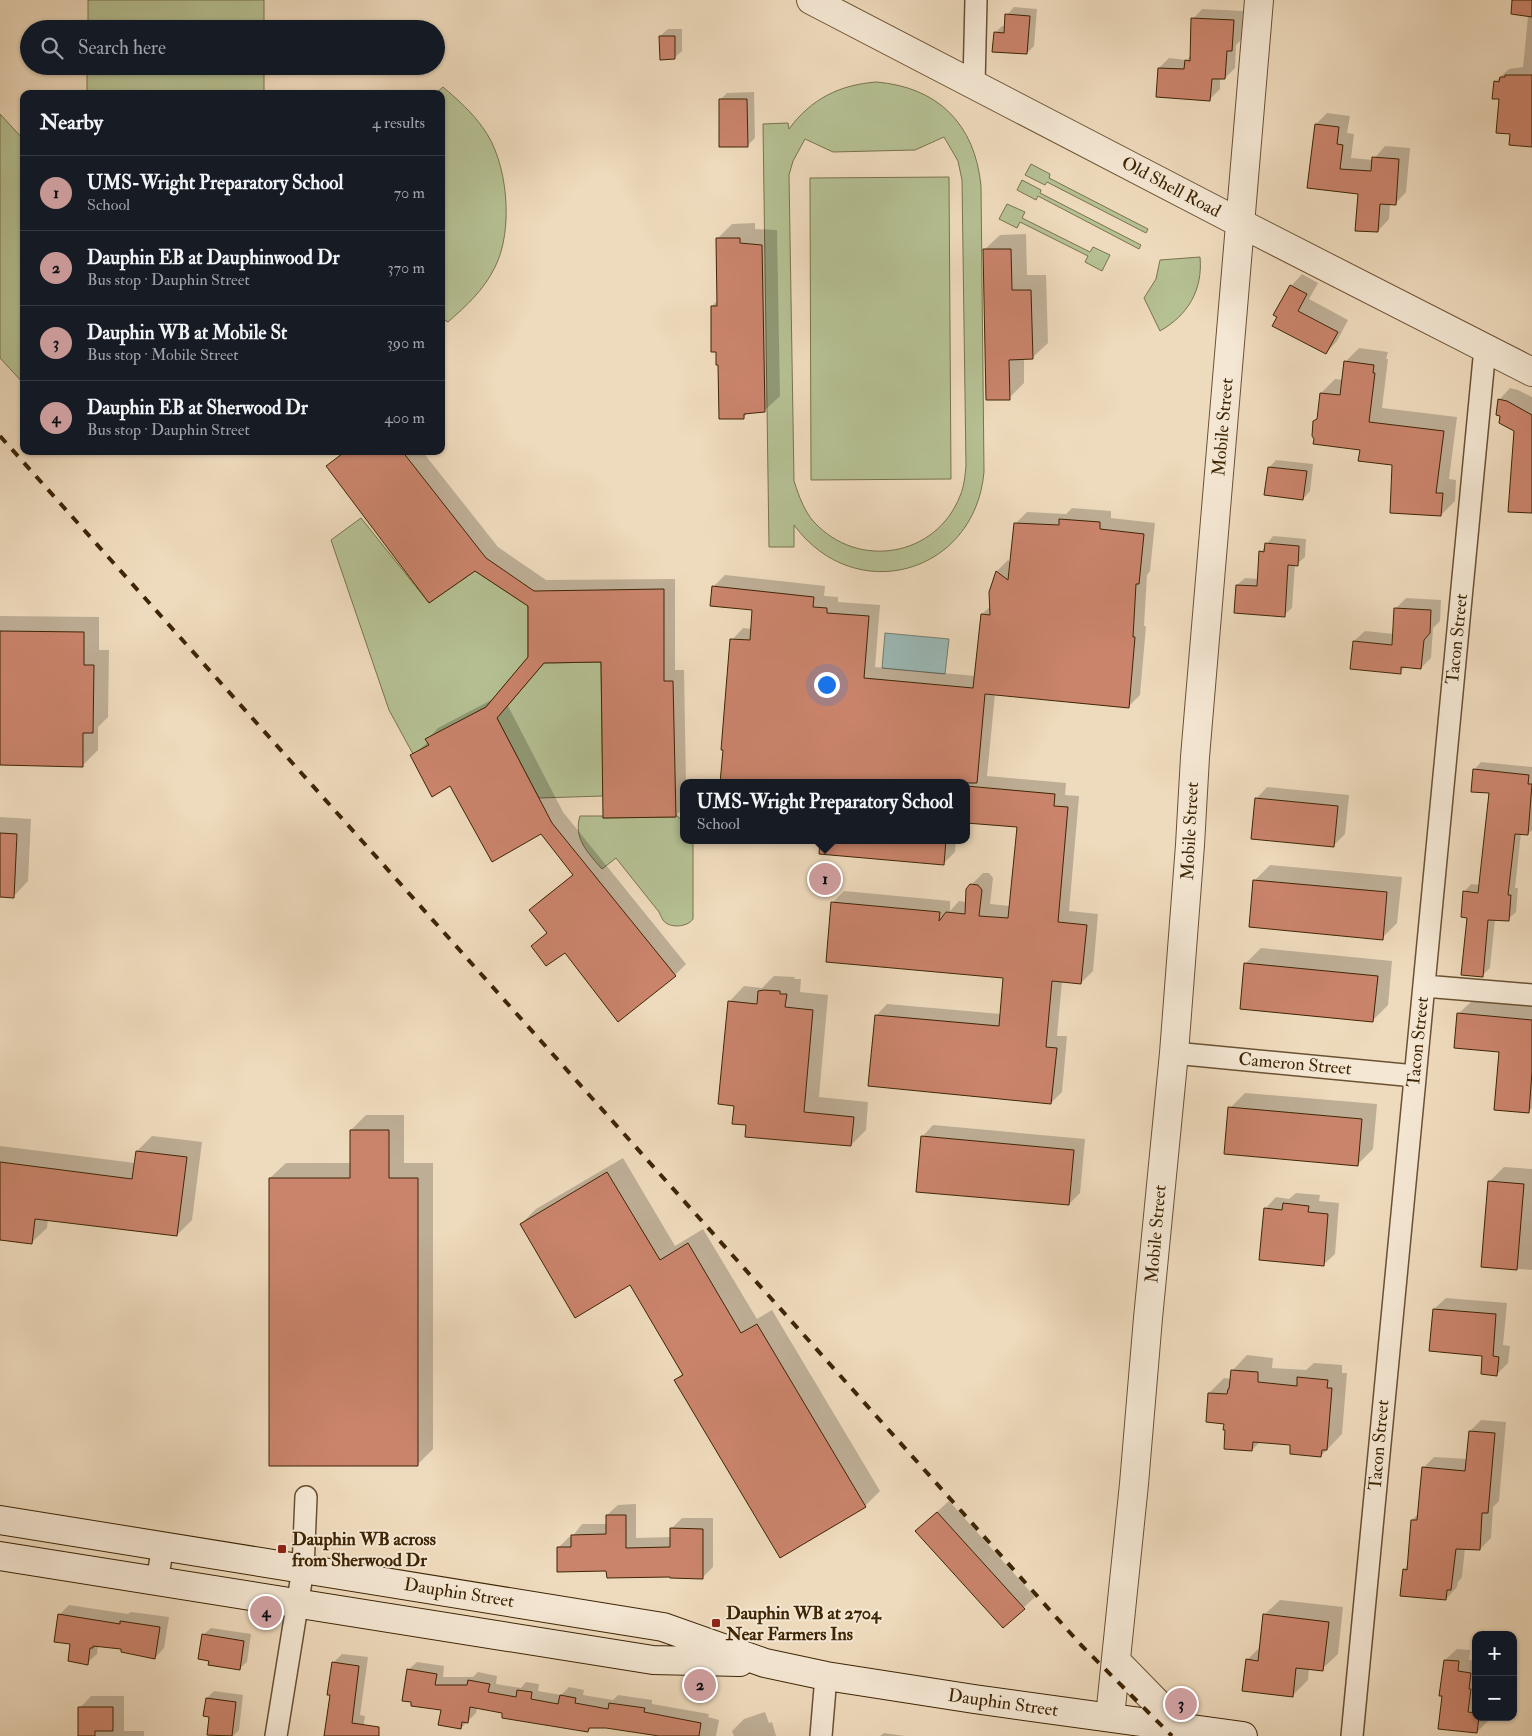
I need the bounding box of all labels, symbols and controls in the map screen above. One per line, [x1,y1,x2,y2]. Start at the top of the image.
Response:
search box [20,20,445,75]
icon: search [38,34,66,62]
text: Search here [78,36,166,60]
text: Nearby [40,109,103,136]
text: 4 results [372,113,425,133]
street label: Old Shell Road [1117,151,1225,223]
text: UMS-Wright Preparatory School [87,171,343,195]
text: 1 [53,183,59,203]
text: 70 m [394,183,425,203]
text: School [87,195,130,215]
text: Dauphin EB at Dauphinwood Dr [87,246,340,270]
text: 2 [52,258,60,278]
text: 370 m [388,258,425,278]
text: Bus stop · Dauphin Street [87,270,250,290]
text: Dauphin WB at Mobile St [87,321,287,345]
text: 3 [53,333,59,353]
text: 390 m [387,333,425,353]
text: Bus stop · Mobile Street [87,345,238,365]
street label: Mobile Street [1207,377,1239,477]
text: Dauphin EB at Sherwood Dr [87,396,308,420]
text: 4 [52,408,60,428]
text: 400 m [384,408,425,428]
text: Bus stop · Dauphin Street [87,420,250,440]
street label: Tacon Street [1441,592,1473,685]
your location [814,672,840,698]
popup [680,779,970,844]
street label: Mobile Street [1176,781,1204,881]
text: UMS-Wright Preparatory School [697,790,953,814]
text: School [697,814,740,834]
pin: 1 [809,860,841,898]
street label: Tacon Street [1402,995,1434,1088]
street label: Cameron Street [1237,1048,1353,1080]
street label: Mobile Street [1140,1184,1172,1284]
street label: Tacon Street [1364,1398,1394,1491]
place label: Dauphin WB across from Sherwood Dr [292,1528,436,1572]
marker: Dauphin WB across from Sherwood Dr [276,1543,288,1555]
street label: Dauphin Street [402,1573,516,1613]
pin: 4 [250,1593,282,1631]
place label: Dauphin WB at 2704 Near Farmers Ins [725,1602,882,1646]
marker: Dauphin WB at 2704 Near Farmers Ins [710,1617,722,1629]
map controls [1472,1631,1517,1721]
button: + [1472,1631,1517,1676]
pin: 2 [684,1666,716,1704]
button: − [1472,1676,1517,1721]
street label: Dauphin Street [946,1684,1060,1722]
pin: 3 [1165,1685,1197,1723]

